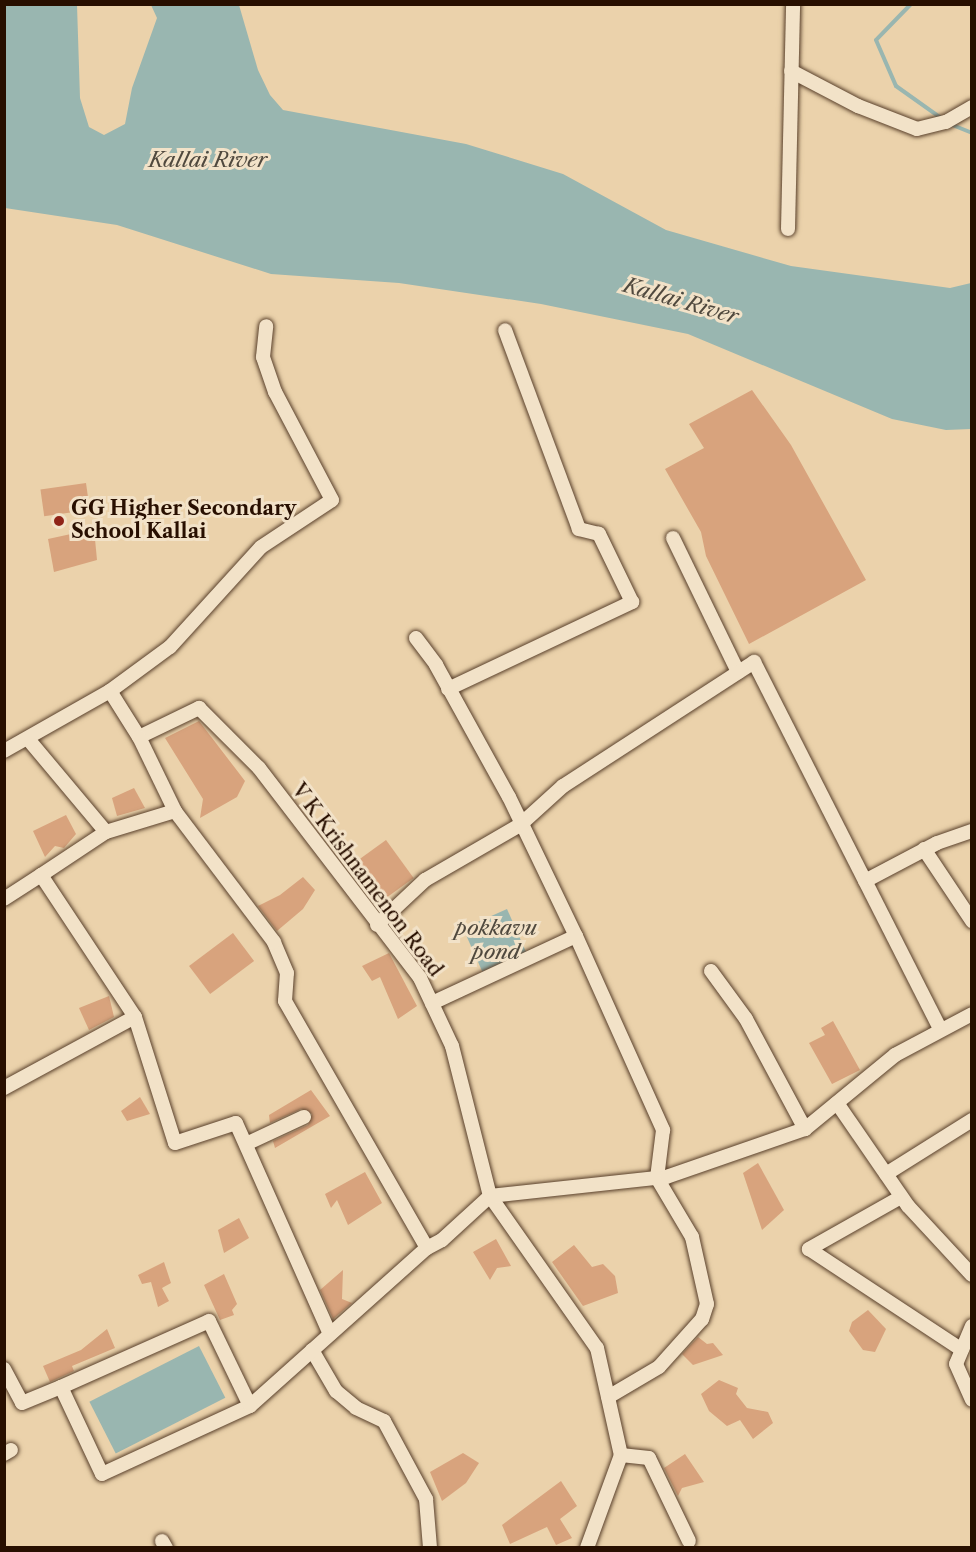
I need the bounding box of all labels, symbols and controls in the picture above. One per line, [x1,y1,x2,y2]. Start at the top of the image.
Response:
water label: Kallai River [149,147,267,173]
water label: Kallai River [621,273,741,329]
place label: GG Higher Secondary School Kallai [71,497,296,544]
marker: GG Higher Secondary School Kallai [52,514,66,528]
street label: V K Krishnamenon Road [286,778,448,982]
water label: pokkavu pond [455,915,537,965]

